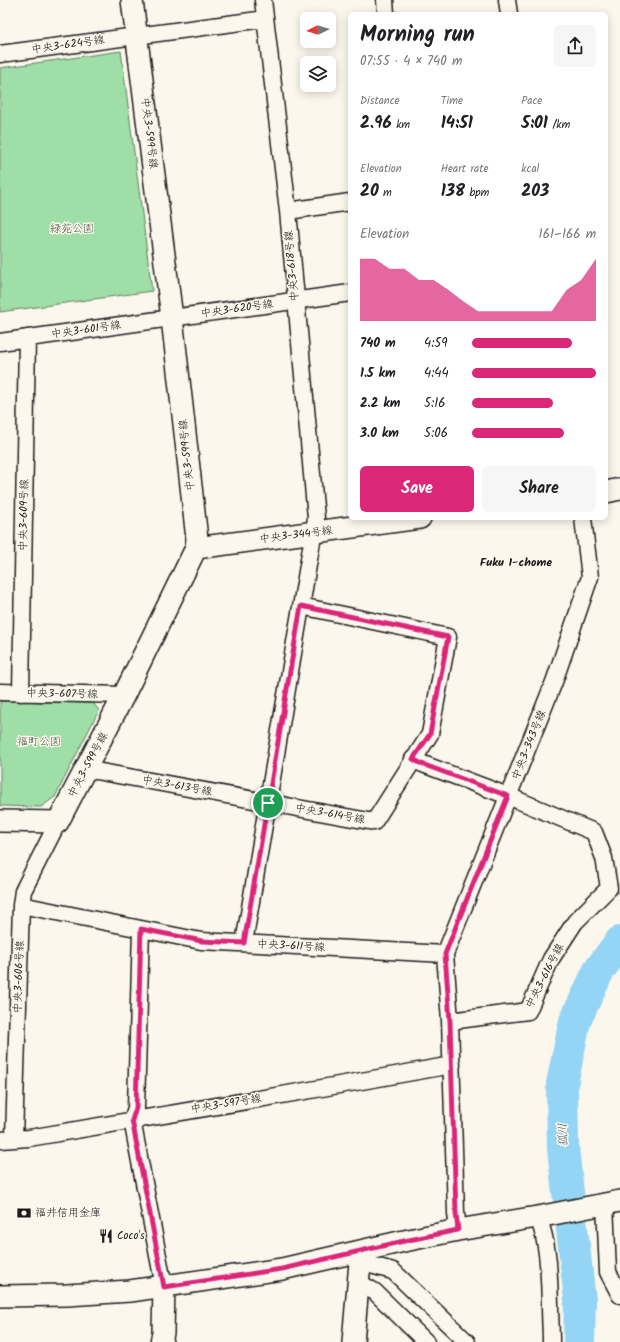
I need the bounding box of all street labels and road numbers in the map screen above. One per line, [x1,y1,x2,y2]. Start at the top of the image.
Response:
street label: 中央3-624号線 [30,31,106,59]
street label: 中央3-599号線 [136,96,162,170]
street label: 中央3-618号線 [280,230,304,302]
street label: 中央3-620号線 [199,295,275,323]
street label: 中央3-601号線 [50,316,122,344]
street label: 中央3-599号線 [174,418,200,492]
street label: 中央3-609号線 [14,479,34,551]
street label: 中央3-344号線 [258,522,334,548]
street label: 中央3-607号線 [26,684,98,704]
street label: 中央3-343号線 [507,707,551,783]
street label: 中央3-599号線 [63,729,113,801]
street label: 中央3-613号線 [140,771,214,801]
street label: 中央3-614号線 [293,799,367,829]
street label: 中央3-611号線 [256,935,326,957]
street label: 中央3-606号線 [9,940,29,1014]
street label: 中央3-616号線 [521,940,569,1012]
street label: 中央3-597号線 [189,1090,263,1118]

